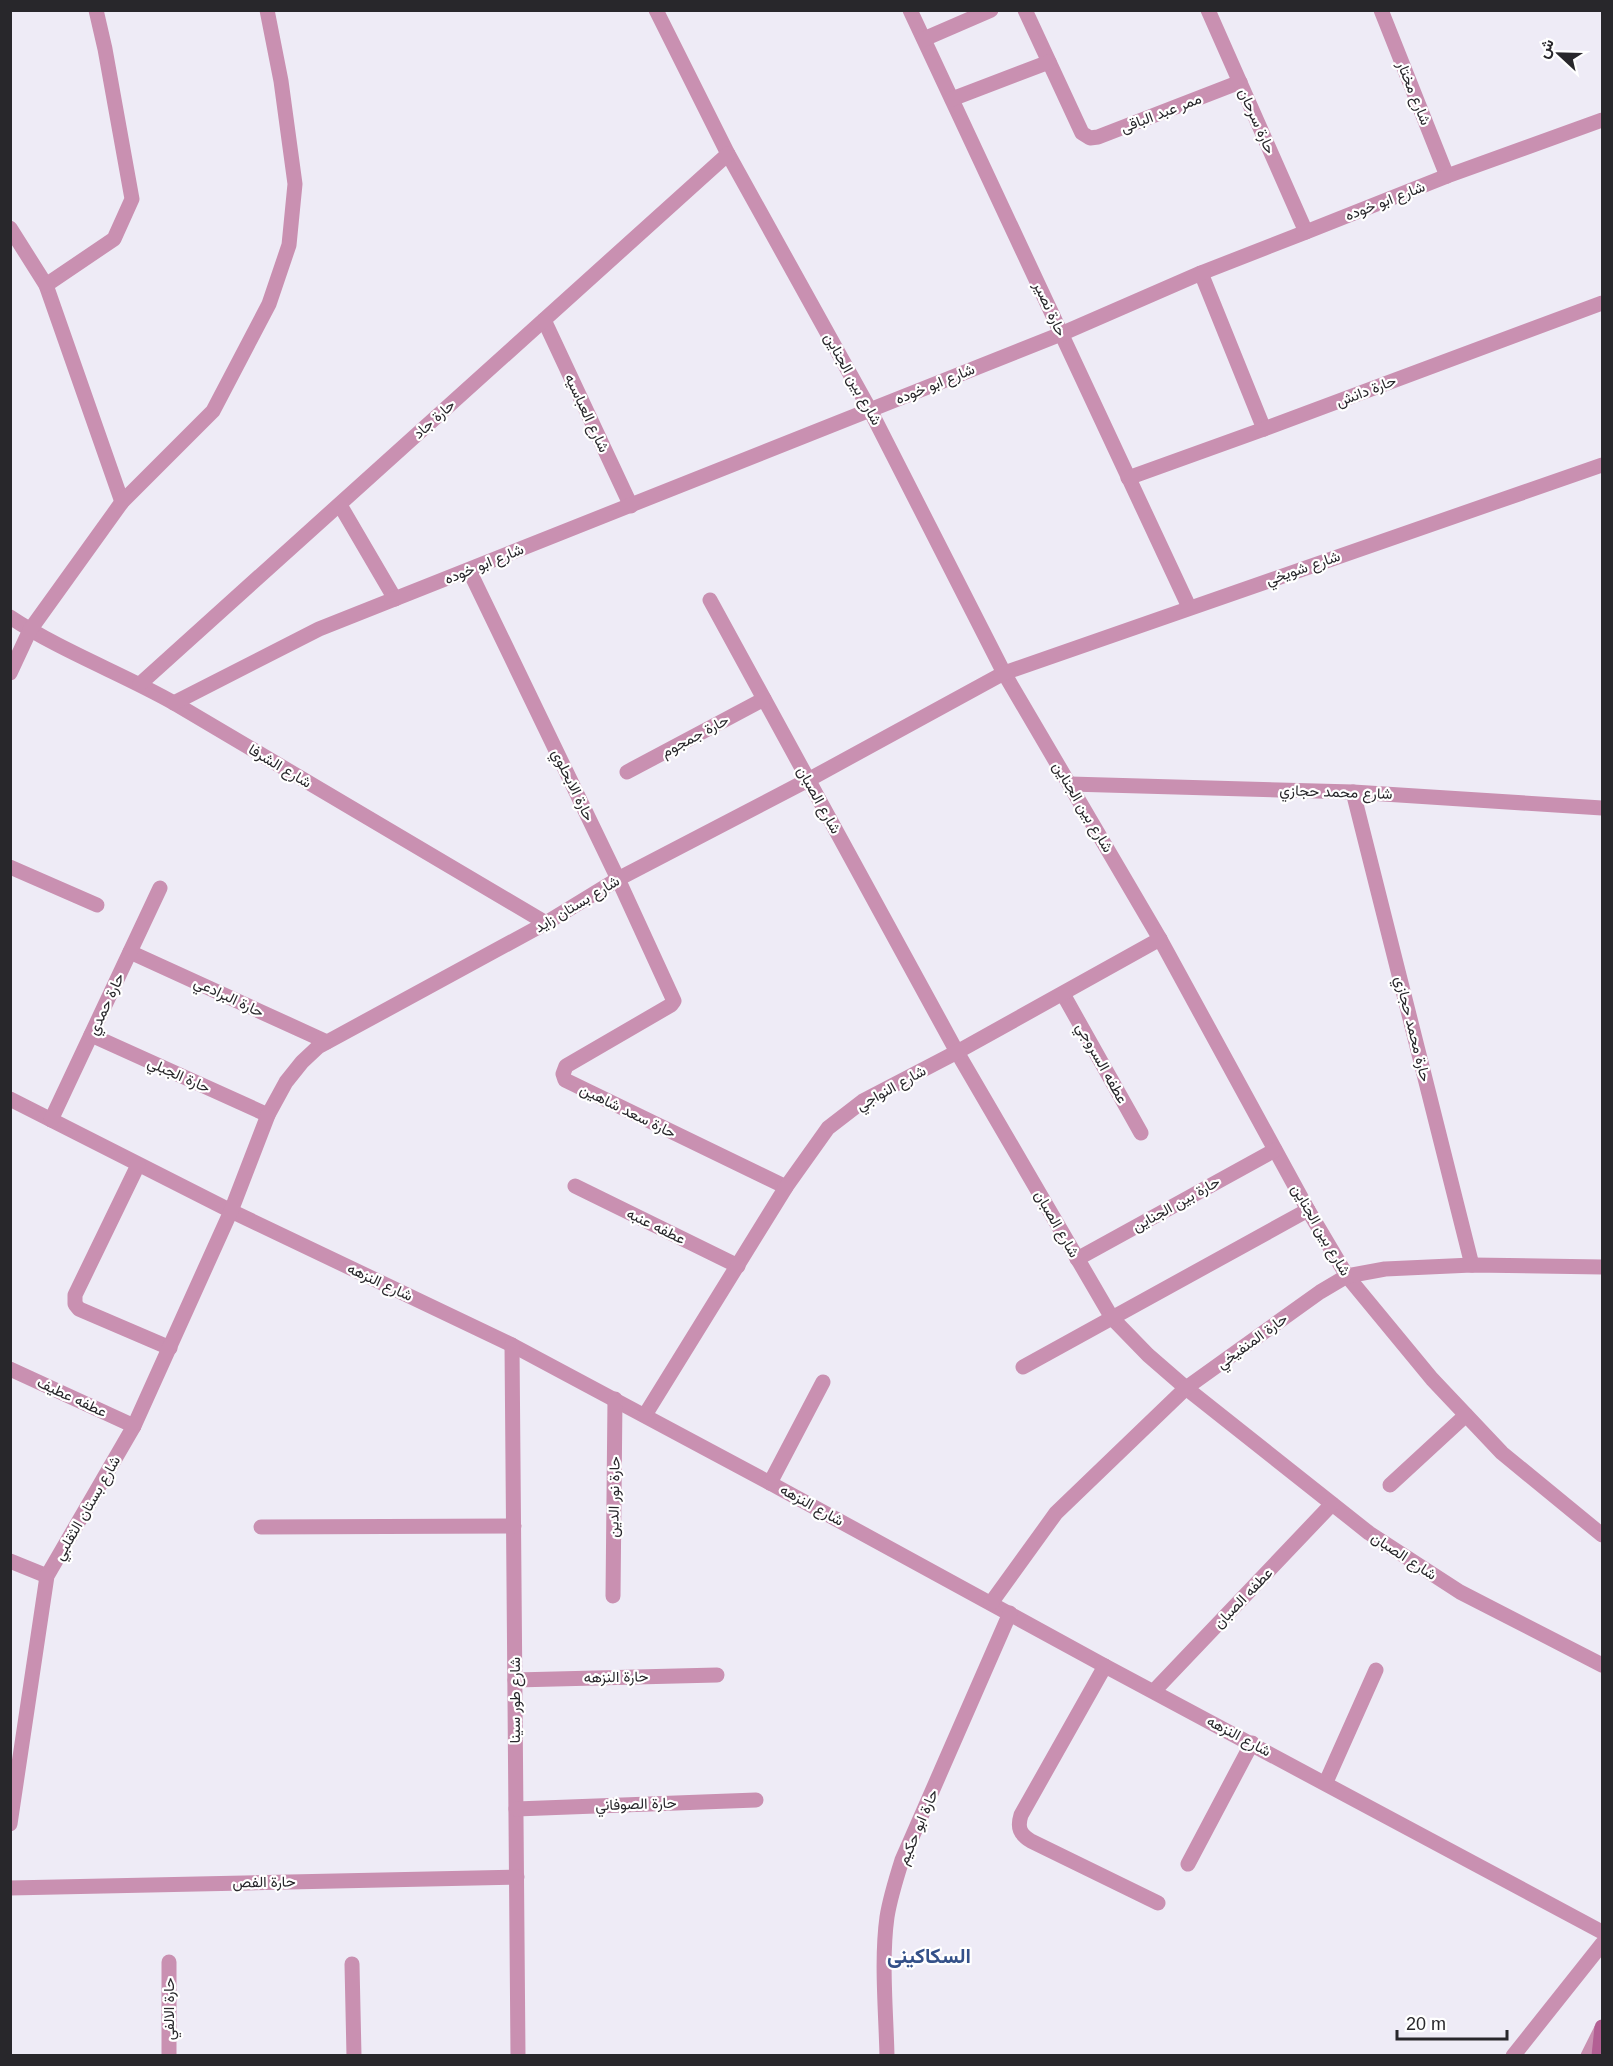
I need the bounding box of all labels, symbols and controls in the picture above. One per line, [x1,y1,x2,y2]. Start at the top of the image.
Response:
north arrow [1529,24,1589,84]
text: ش [1534,36,1558,61]
street label: شارع مختار [1391,57,1435,129]
street label: حارة سرحان [1235,86,1279,156]
street label: ممر عبد الباقى [1118,89,1204,138]
street label: شارع ابو خوده [1343,177,1428,226]
street label: حارة نصير [1029,278,1070,339]
street label: شارع بين الجناين [818,330,886,429]
street label: شارع ابو خوده [893,360,978,410]
street label: شارع العباسيه [559,371,613,456]
street label: حارة دانش [1334,371,1399,412]
street label: حارة جاد [409,395,459,443]
street label: شارع ابو خوده [442,540,527,590]
street label: شارع شويخي [1263,547,1344,593]
street label: حارة جمجوم [658,711,732,762]
street label: شارع الشرفا [244,740,315,794]
street label: حارة الابحلوي [544,746,598,826]
street label: شارع بين الجناين [1047,758,1117,857]
street label: شارع الصبان [791,763,845,838]
street label: شارع محمد حجازي [1279,781,1393,807]
street label: شارع بستان زايد [531,872,624,938]
street label: حارة حمدي [84,970,132,1040]
street label: حارة البرادعي [189,973,267,1025]
street label: حارة محمد حجازي [1387,974,1435,1085]
street label: عطفه السروجي [1069,1019,1132,1109]
street label: حارة الجبلي [143,1053,213,1100]
street label: شارع النواجي [853,1061,931,1118]
street label: حارة سعد شاهين [577,1080,679,1143]
street label: حارة بين الجناين [1129,1173,1223,1236]
street label: شارع بين الجناين [1286,1181,1355,1280]
street label: شارع الصبان [1029,1187,1083,1262]
street label: عطفه عنبه [624,1204,689,1248]
street label: شارع النزهه [344,1259,416,1307]
street label: حارة المنفيخي [1213,1309,1293,1376]
street label: عطفه عطيف [34,1373,110,1421]
street label: شارع بستان الثقلبي [50,1452,128,1565]
street label: حارة نور الدين [604,1456,625,1538]
street label: شارع النزهه [776,1480,847,1532]
street label: شارع الصبان [1367,1528,1440,1586]
street label: عطفه الصبان [1210,1564,1276,1632]
street label: شارع طور سينا [506,1657,526,1743]
street label: حارة النزهه [583,1667,649,1687]
street label: شارع النزهه [1203,1712,1274,1762]
street label: حارة ابو حكيم [894,1786,943,1868]
street label: حارة الصوفاني [595,1794,677,1818]
street label: حارة الفص [232,1872,296,1893]
district label: السكاكينى [887,1944,971,1968]
street label: حارة الالفي [160,1978,182,2040]
scale bar [1397,2003,1506,2041]
text: 20 m [1406,2014,1446,2034]

